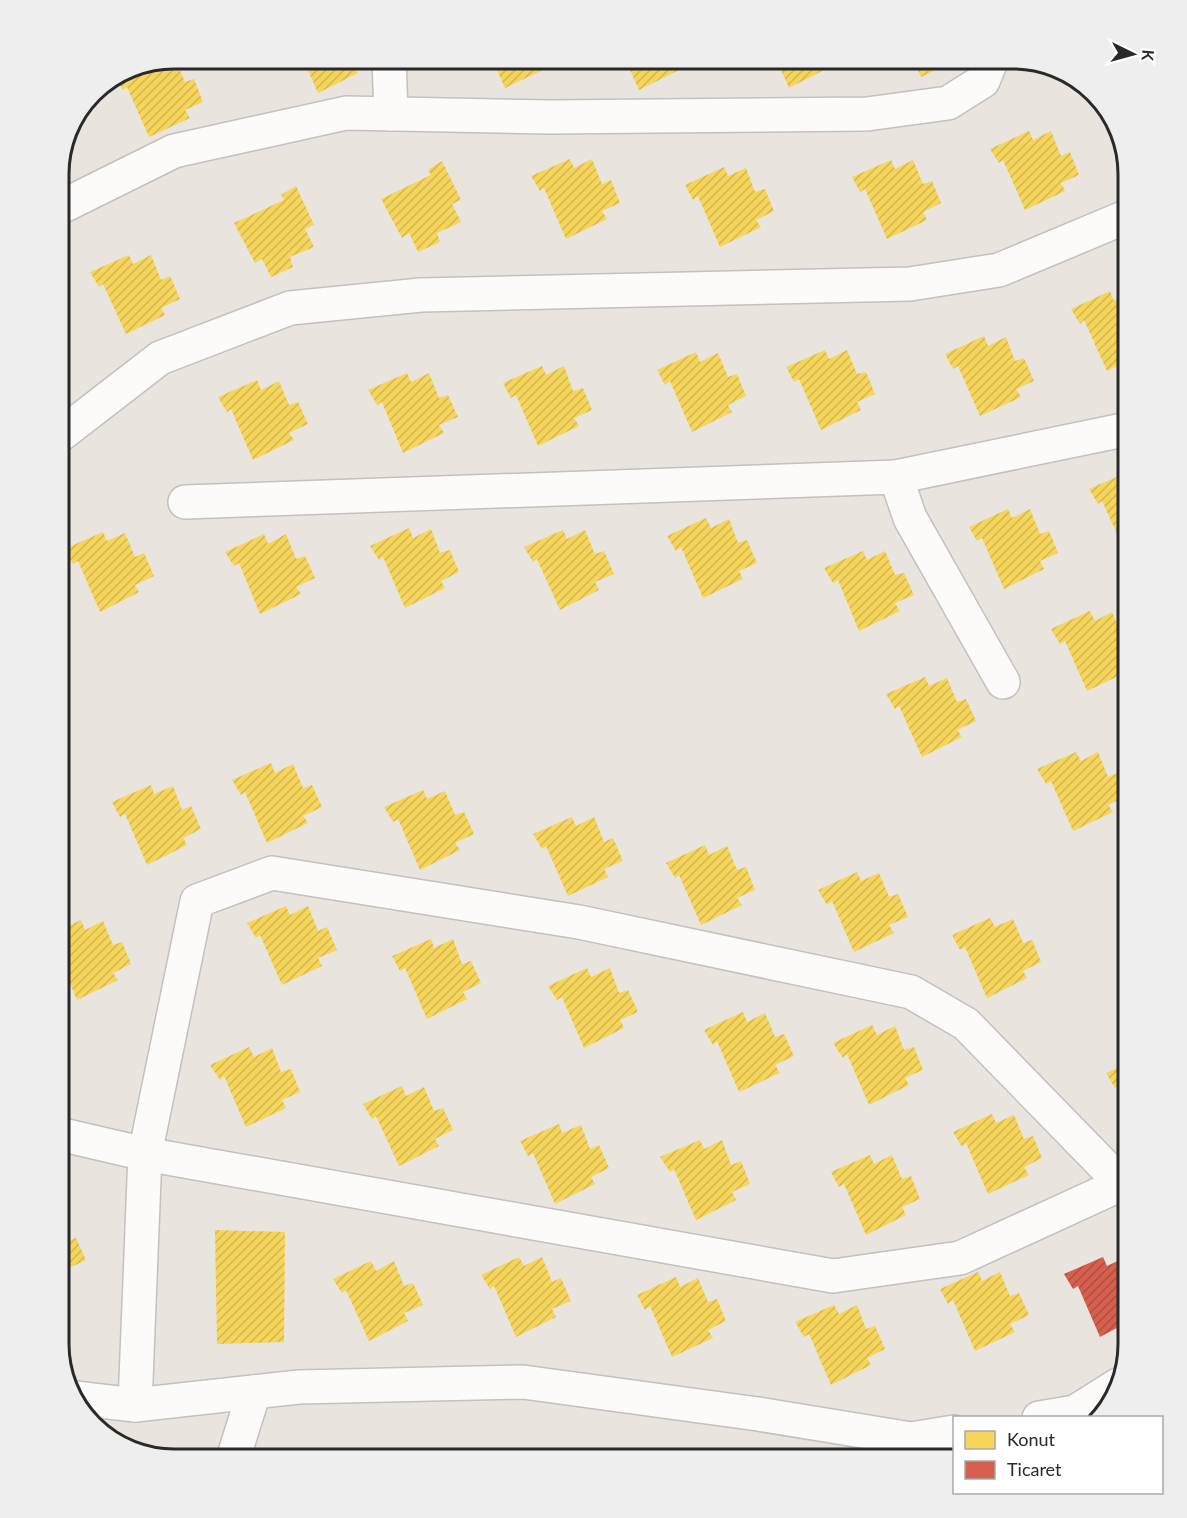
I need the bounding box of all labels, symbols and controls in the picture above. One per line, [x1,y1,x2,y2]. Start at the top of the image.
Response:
north arrow [1103,24,1163,84]
text: K [1138,49,1158,63]
legend [953,1416,1163,1494]
text: Konut [1007,1428,1056,1450]
text: Ticaret [1007,1458,1062,1480]

